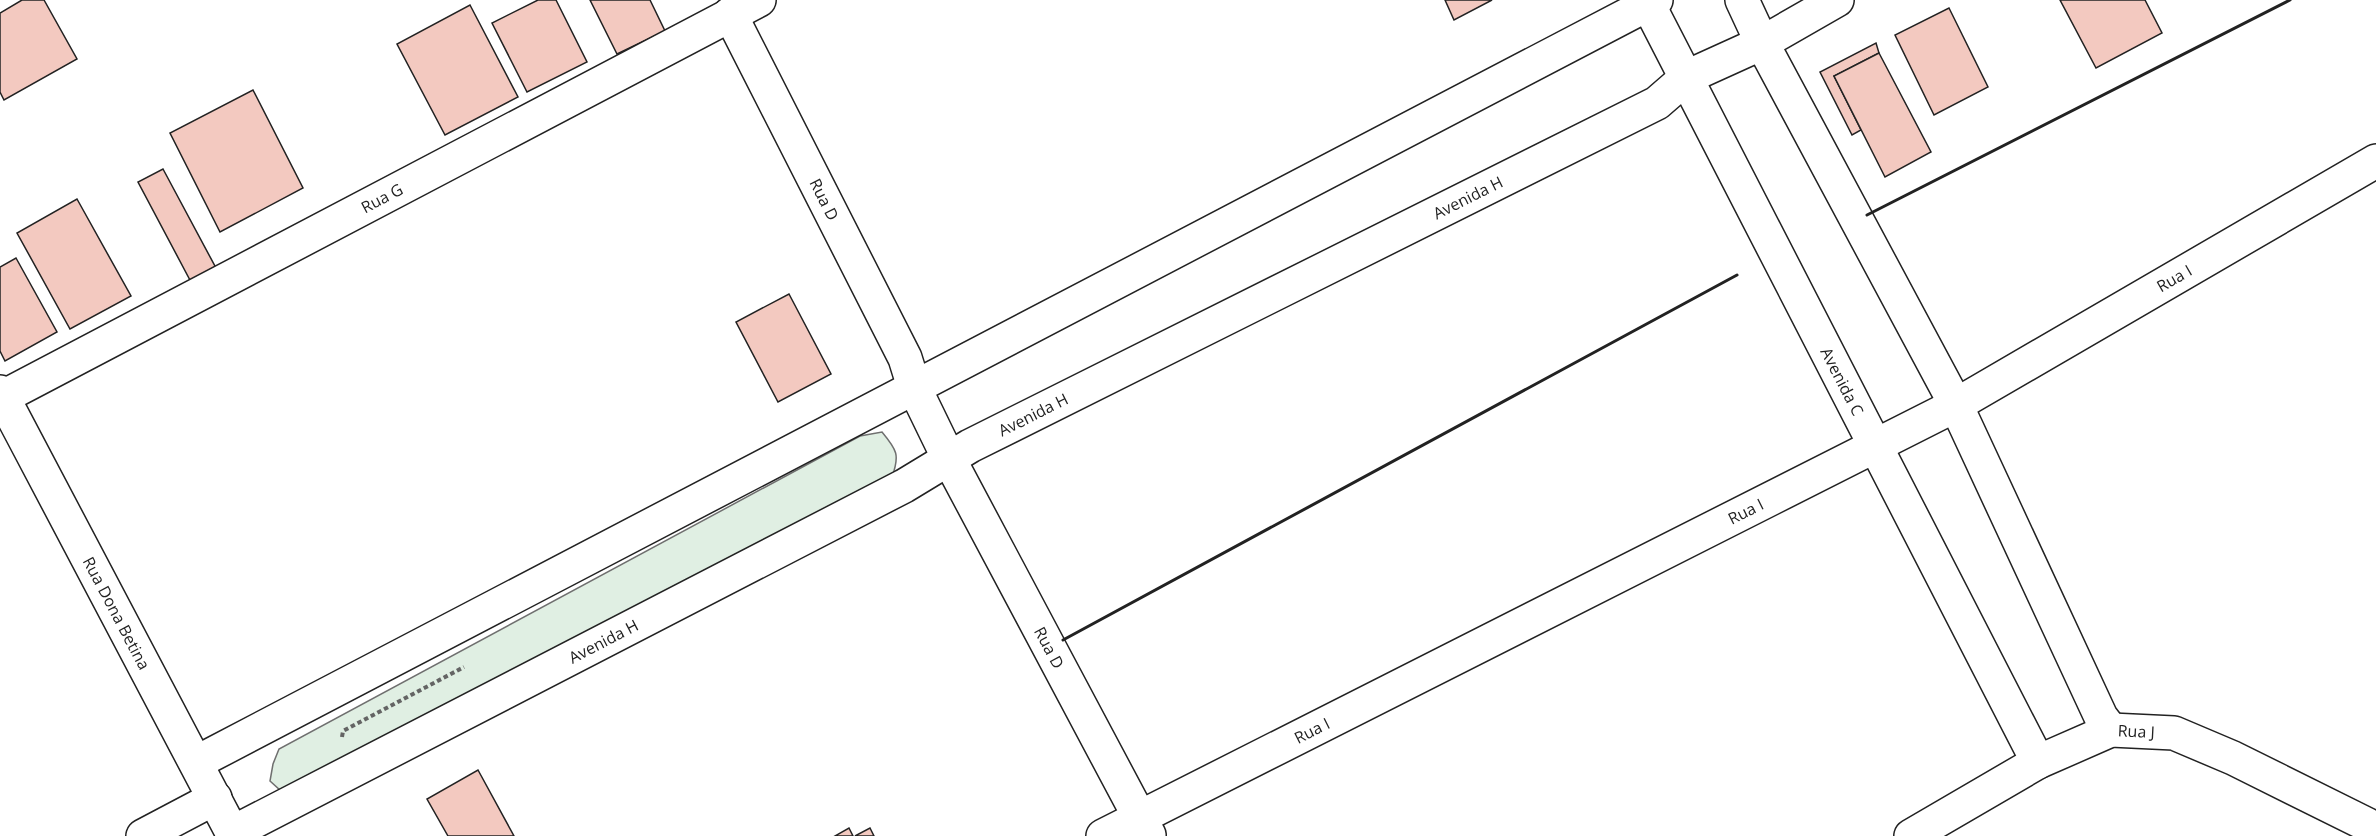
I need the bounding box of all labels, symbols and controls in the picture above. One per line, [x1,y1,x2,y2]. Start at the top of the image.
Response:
street label: Avenida H [1429,171,1507,224]
street label: Rua D [804,175,844,224]
street label: Rua G [357,178,407,218]
street label: Rua I [2153,259,2196,297]
street label: Avenida C [1816,344,1869,419]
street label: Avenida H [994,388,1072,441]
street label: Rua I [1724,493,1767,530]
street label: Rua Dona Betina [78,553,155,673]
street label: Avenida H [565,614,642,668]
street label: Rua D [1029,623,1069,672]
street label: Rua I [1290,712,1333,749]
street label: Rua J [2117,719,2155,743]

